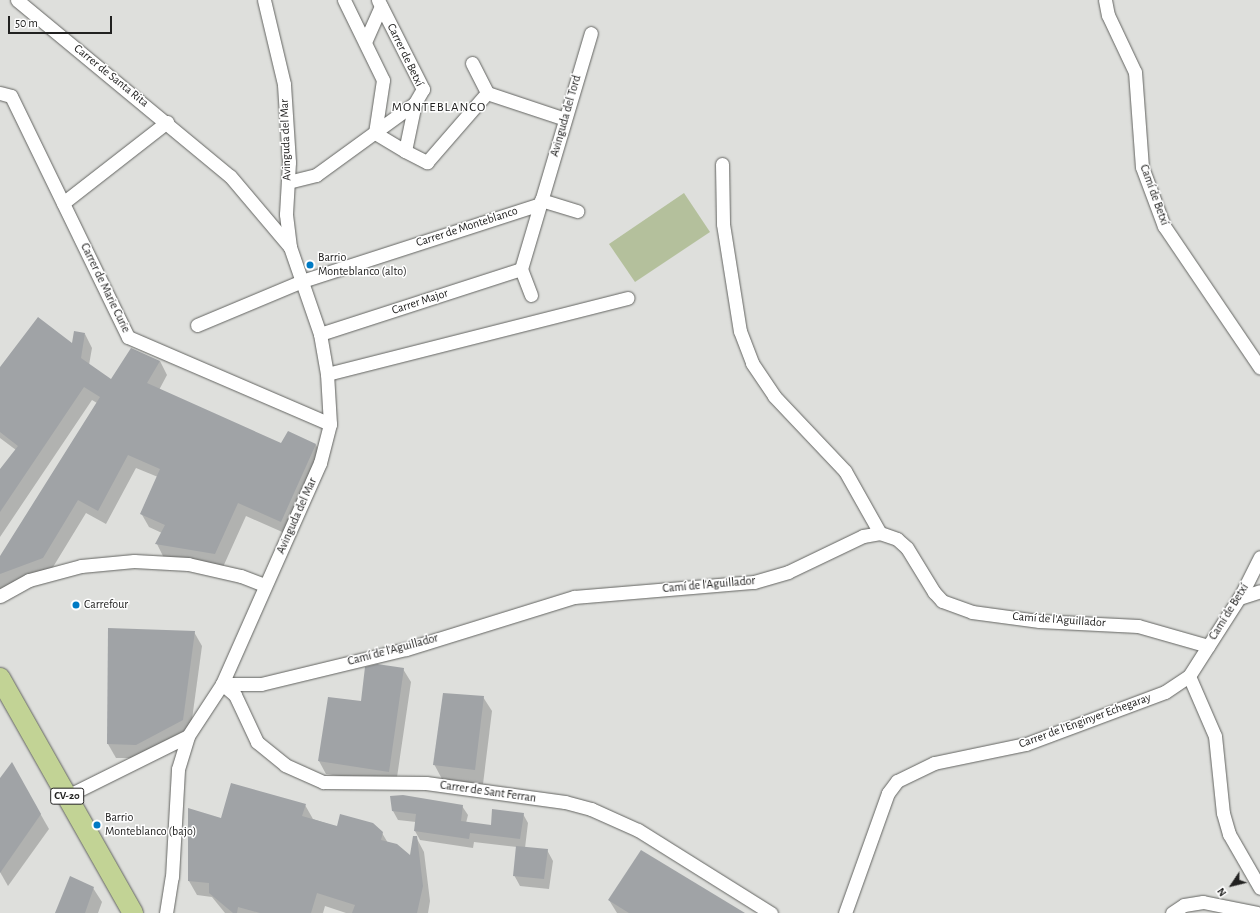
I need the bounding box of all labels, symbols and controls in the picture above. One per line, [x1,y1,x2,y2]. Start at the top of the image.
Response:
scale bar [10,8,114,34]
text: 50 m [15,17,38,29]
street label: Carrer de Betxí [384,21,426,89]
street label: Carrer de Santa Rita [71,42,151,110]
street label: Avinguda del Tord [547,74,585,158]
street label: Avinguda del Mar [277,99,295,181]
district label: MONTEBLANCO [392,100,486,116]
street label: Camí de Betxí [1136,163,1172,227]
street label: Carrer de Monteblanco [414,204,520,250]
street label: Carrer de Marie Curie [77,241,133,335]
place label: Barrio Monteblanco (alto) [318,251,407,279]
marker: Barrio Monteblanco (alto) [305,260,315,270]
street label: Carrer Major [390,286,450,318]
street label: Avinguda del Mar [274,476,320,556]
street label: Camí de l'Aguillador [662,574,756,596]
street label: Camí de Betxí [1206,581,1252,643]
place label: Carrefour [84,598,128,612]
marker: Carrefour [71,600,81,610]
street label: Camí de l'Aguillador [1012,610,1106,630]
street label: Camí de l'Aguillador [346,631,440,669]
street label: Carrer de l'Enginyer Echegaray [1017,690,1153,752]
street label: Carrer de Sant Ferran [439,778,537,806]
road number: CV-20 [50,787,84,805]
place label: Barrio Monteblanco (bajo) [105,811,197,839]
marker: Barrio Monteblanco (bajo) [92,820,102,830]
north arrow [1212,865,1252,905]
text: N [1215,886,1228,898]

